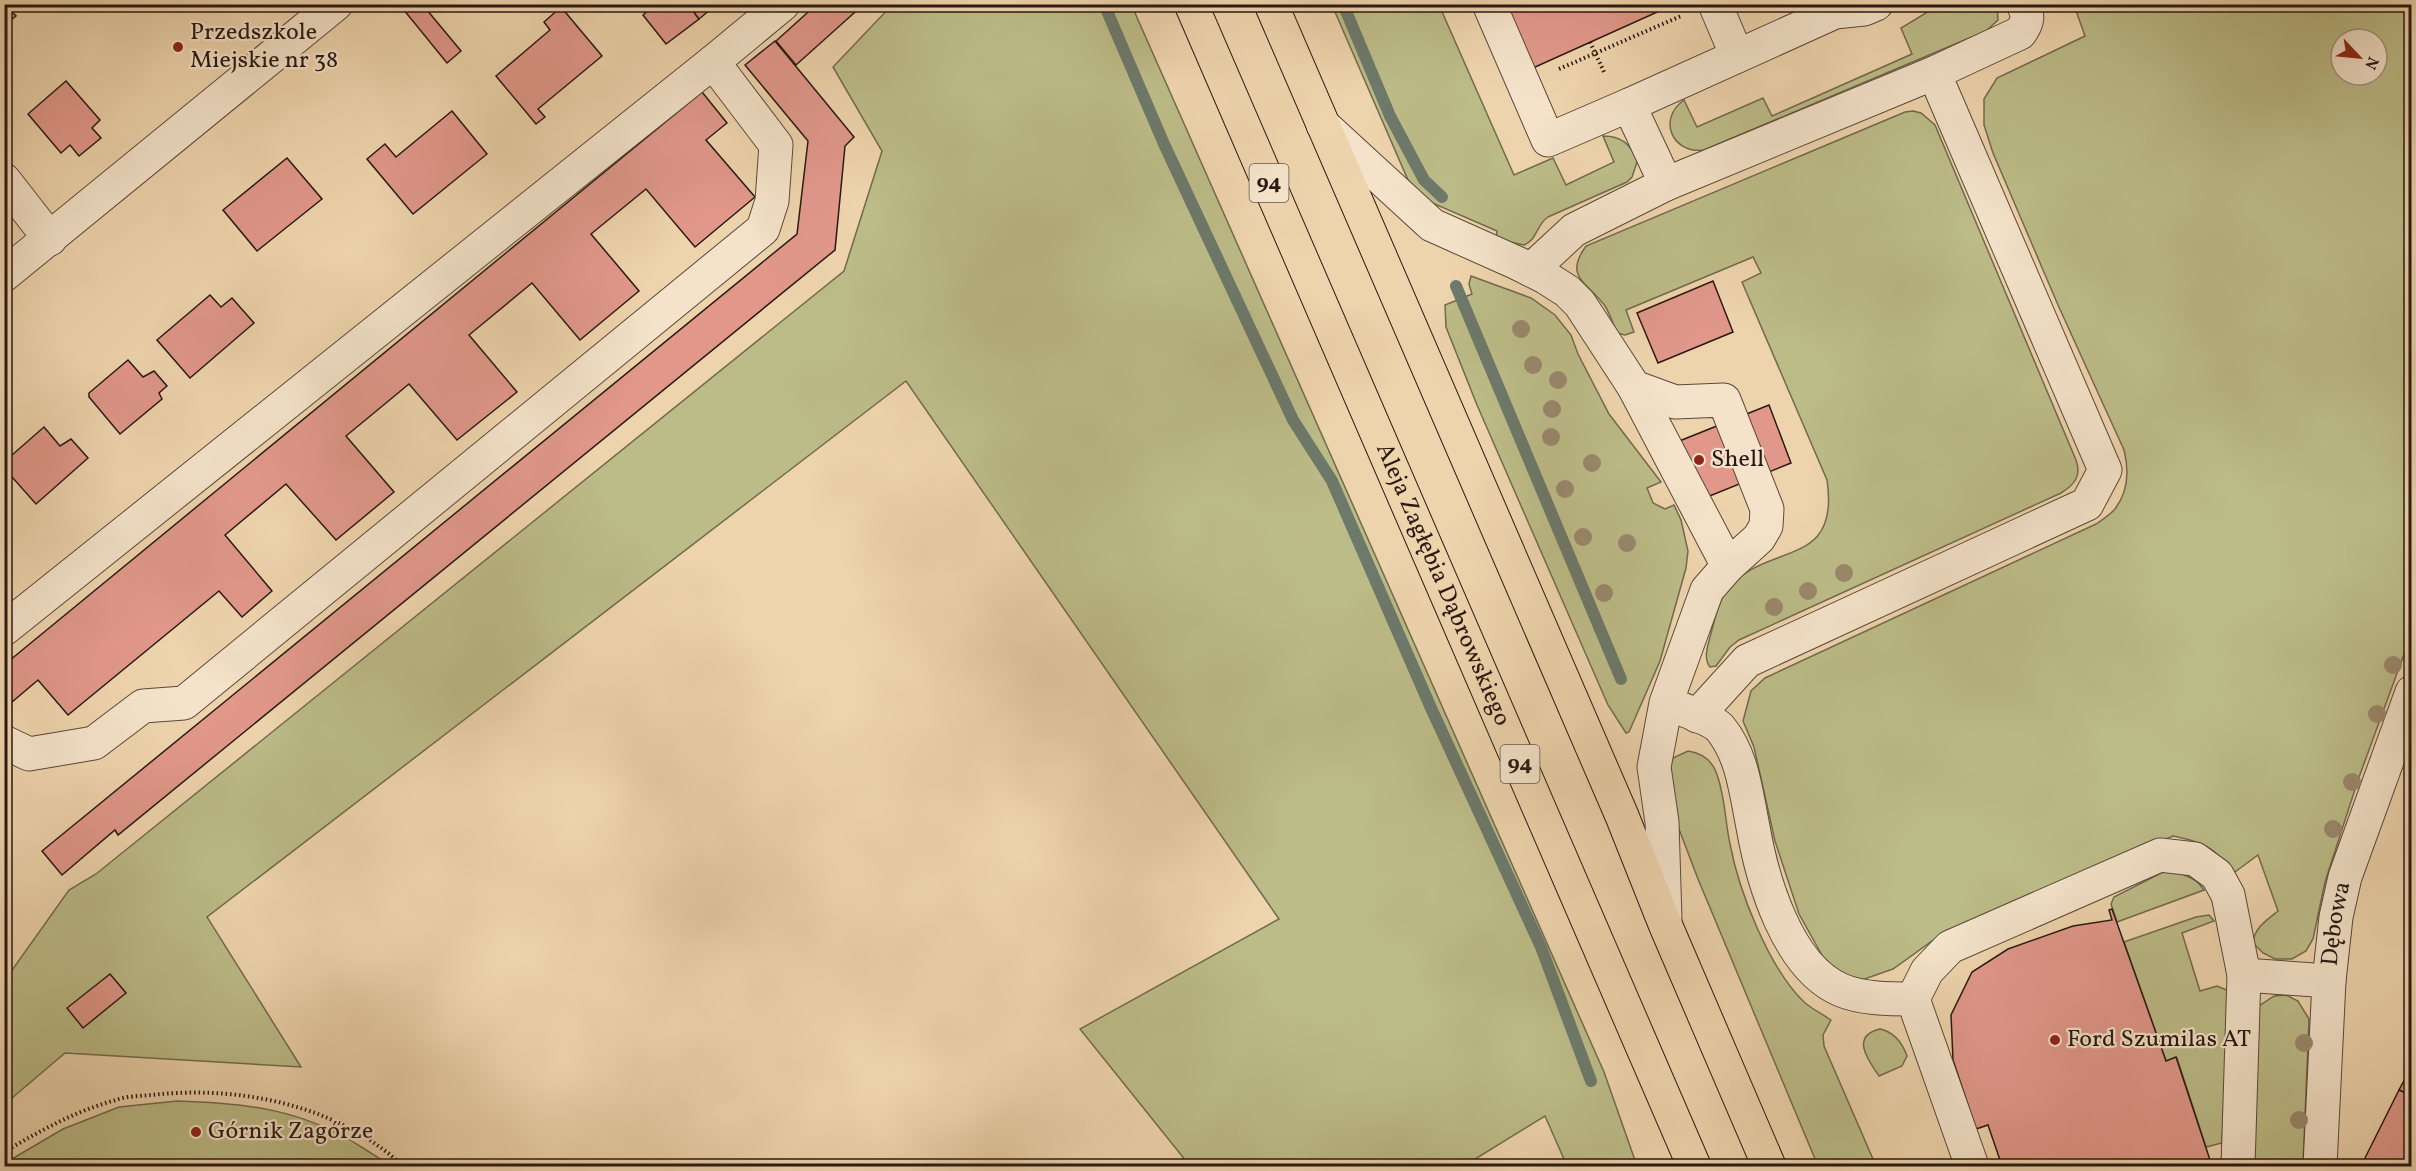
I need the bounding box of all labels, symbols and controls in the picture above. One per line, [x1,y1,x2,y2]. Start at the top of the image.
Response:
place label: Przedszkole Miejskie nr 38 [190,16,338,78]
north arrow [2329,27,2389,87]
marker: Przedszkole Miejskie nr 38 [171,40,185,54]
text: N [2358,53,2383,73]
road number: 94 [1250,164,1288,202]
street label: Aleja Zagłębia Dąbrowskiego [1366,438,1519,732]
place label: Shell [1711,443,1764,477]
marker: Shell [1692,453,1706,467]
road number: 94 [1500,745,1540,783]
street label: Dębowa [2314,878,2360,968]
place label: Ford Szumilas AT [2067,1023,2251,1057]
marker: Ford Szumilas AT [2048,1033,2062,1047]
place label: Górnik Zagórze [208,1115,373,1149]
marker: Górnik Zagórze [189,1125,203,1139]

